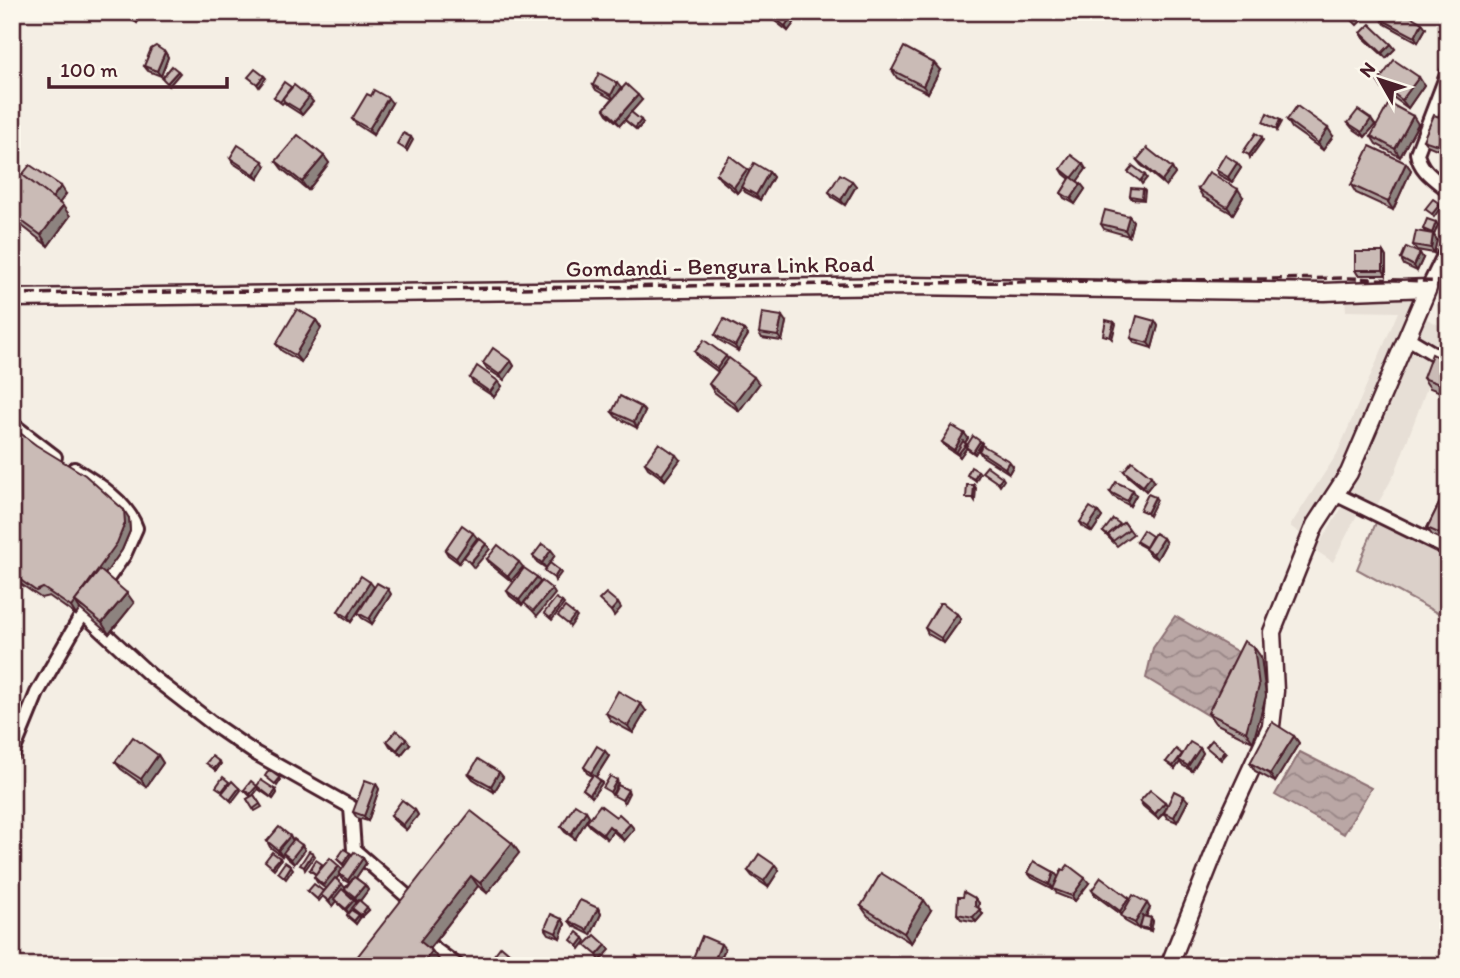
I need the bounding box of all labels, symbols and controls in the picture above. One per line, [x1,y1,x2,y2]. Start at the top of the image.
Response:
scale bar [49,46,228,90]
north arrow [1344,46,1414,116]
text: 100 m [60,57,118,82]
text: N [1354,57,1380,82]
street label: Gomdandi - Bengura Link Road [565,249,875,283]

